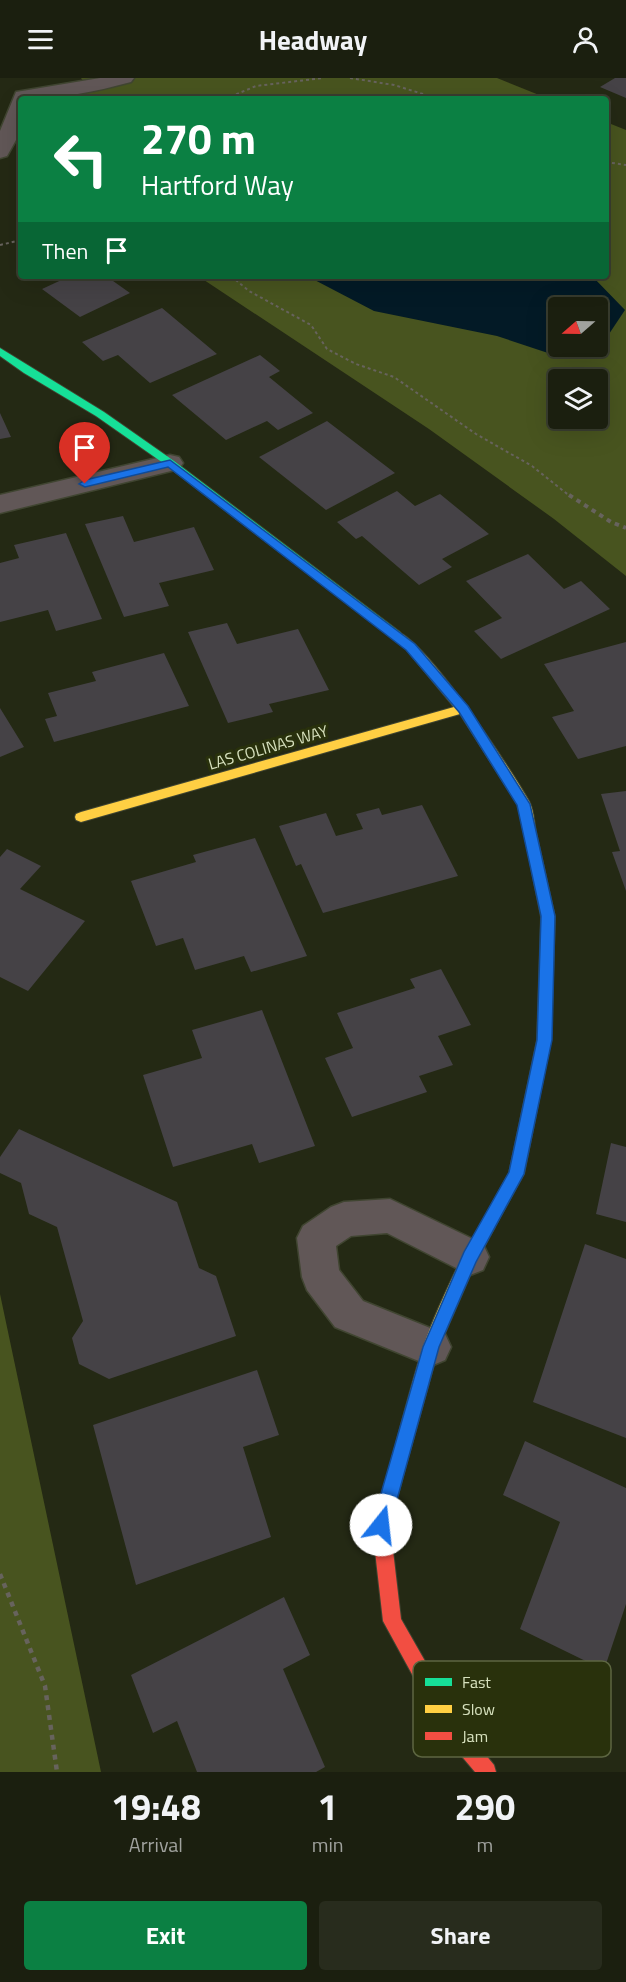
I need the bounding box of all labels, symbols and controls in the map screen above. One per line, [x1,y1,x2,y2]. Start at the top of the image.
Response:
text: Headway [259,19,367,60]
icon: menu [24,23,57,56]
icon: person [569,23,602,56]
text: 270 m [141,106,256,170]
icon: left [42,120,120,198]
text: Hartford Way [141,164,294,205]
text: Then [42,234,88,268]
icon: arrive [100,234,133,267]
north arrow [548,297,608,357]
map controls [548,297,608,429]
button: layers [548,369,608,429]
pin [59,422,110,484]
icon: arrive [68,431,101,464]
street label: LAS COLINAS WAY [205,718,331,776]
position arrow [349,1493,413,1557]
legend [413,1661,611,1757]
text: Fast [462,1670,491,1694]
text: Slow [462,1697,495,1721]
text: Jam [462,1724,488,1748]
text: 19:48 [111,1779,201,1834]
text: 1 [318,1779,338,1834]
text: 290 [455,1779,515,1834]
text: Arrival [129,1829,183,1860]
text: min [312,1829,344,1860]
text: m [476,1829,493,1860]
button: Exit [24,1901,307,1970]
button: Share [319,1901,602,1970]

